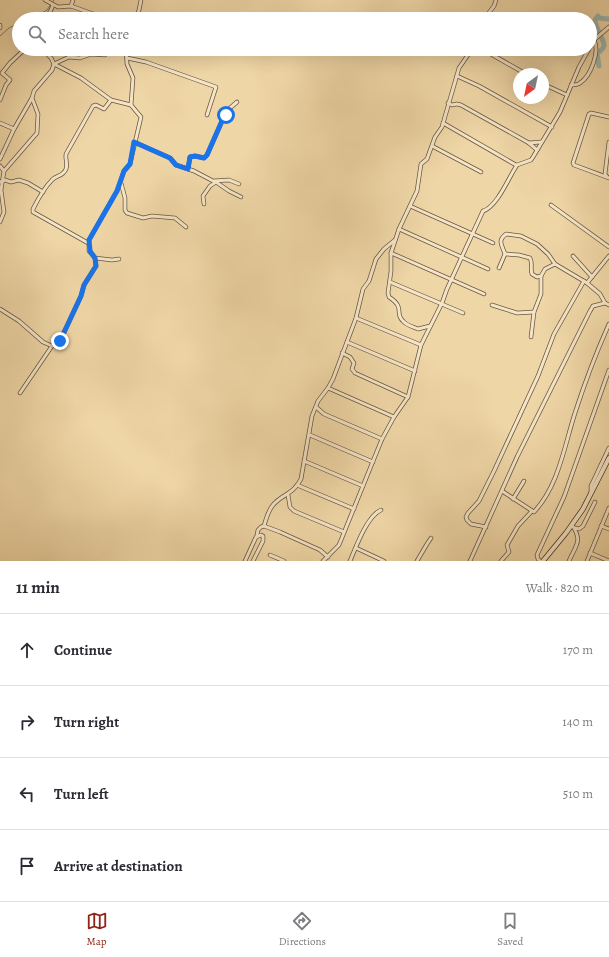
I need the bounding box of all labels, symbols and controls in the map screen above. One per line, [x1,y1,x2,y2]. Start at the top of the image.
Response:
search box [12,12,597,56]
icon: search [26,23,48,45]
text: Search here [58,24,129,44]
north arrow [513,68,549,104]
route start [217,106,235,124]
route end [51,332,69,350]
text: 11 min [16,576,60,599]
text: Walk · 820 m [526,579,593,596]
icon: ahead [16,639,38,661]
text: Continue [54,640,112,660]
text: 170 m [563,641,593,658]
icon: right [16,711,38,733]
text: Turn right [54,712,119,732]
text: 140 m [562,713,593,730]
icon: left [16,783,38,805]
text: Turn left [54,784,109,804]
text: 510 m [563,785,593,802]
icon: arrive [16,855,38,877]
text: Arrive at destination [54,856,183,876]
tab: Map [86,910,108,949]
tab: Directions [279,910,326,949]
tab: Saved [497,910,523,949]

